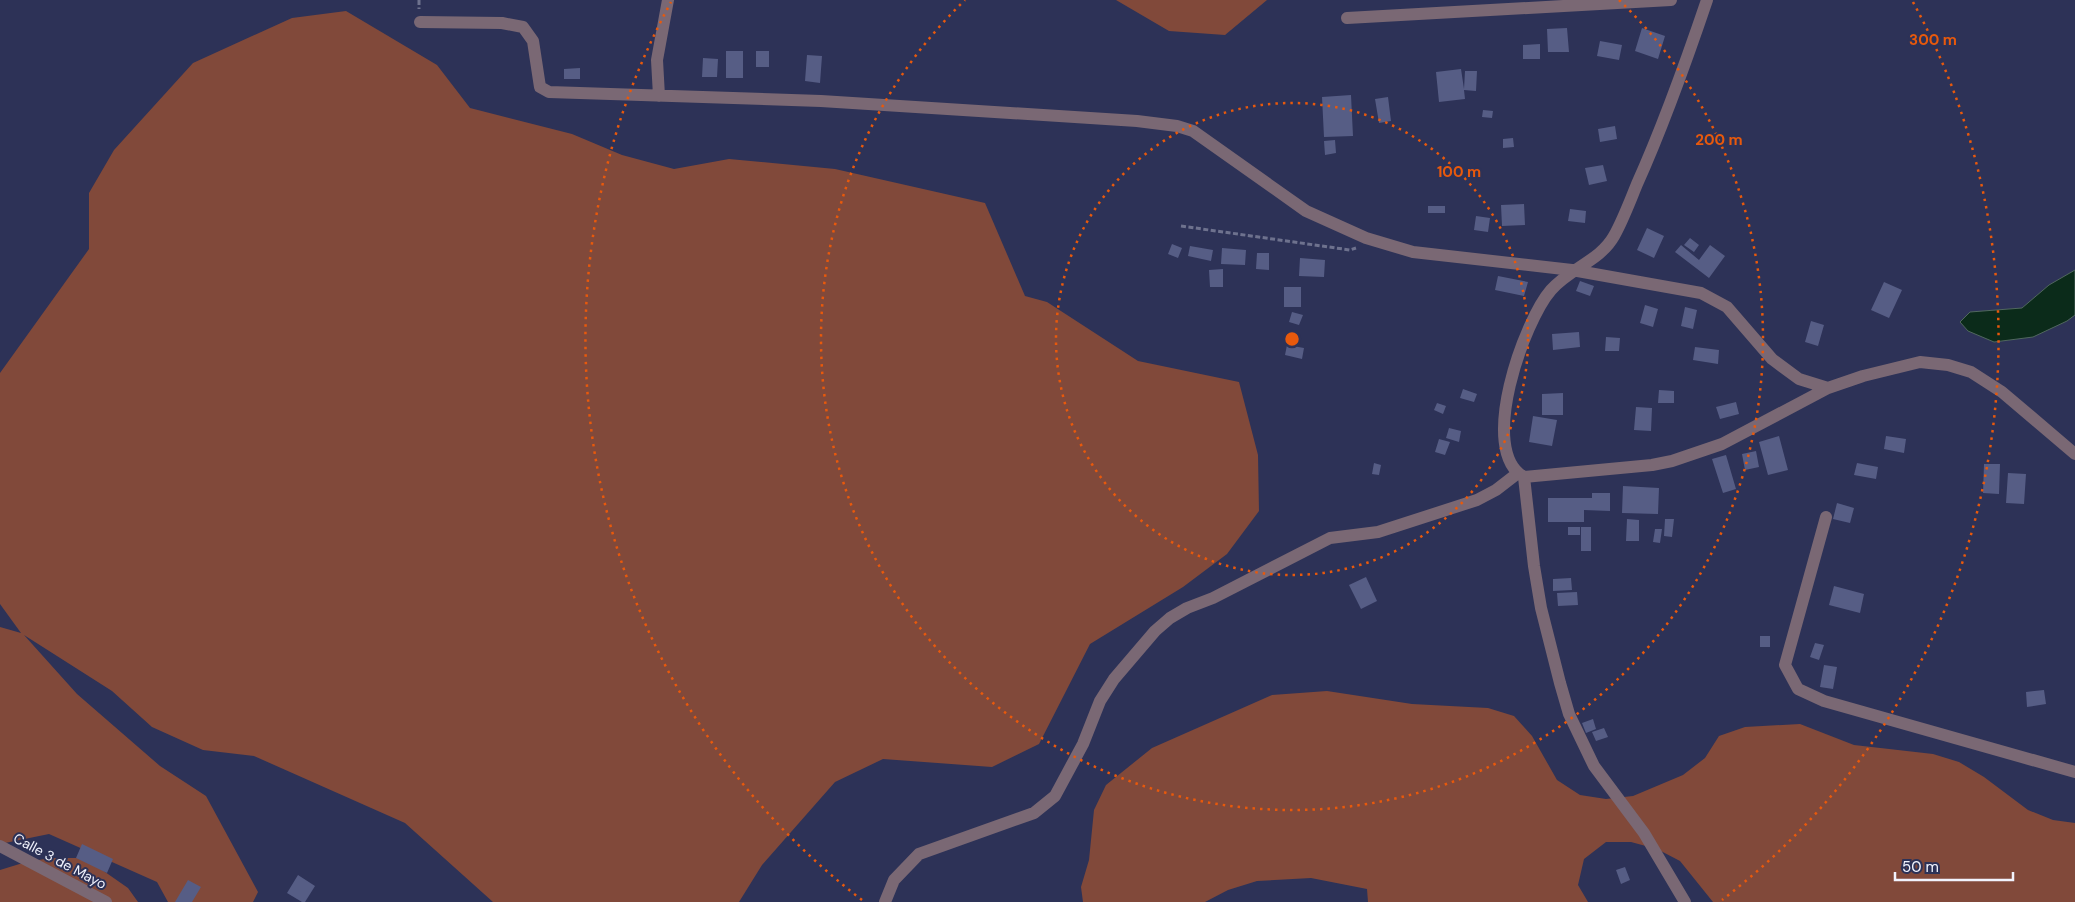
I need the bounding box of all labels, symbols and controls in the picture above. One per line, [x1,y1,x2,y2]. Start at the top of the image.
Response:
text: 300 m [1909,30,1957,50]
text: 200 m [1695,130,1743,150]
text: 100 m [1437,162,1481,182]
centre of rings [1283,330,1301,348]
street label: Calle 3 de Mayo [10,829,110,893]
scale bar [1895,850,2012,882]
text: 50 m [1902,857,1939,877]

